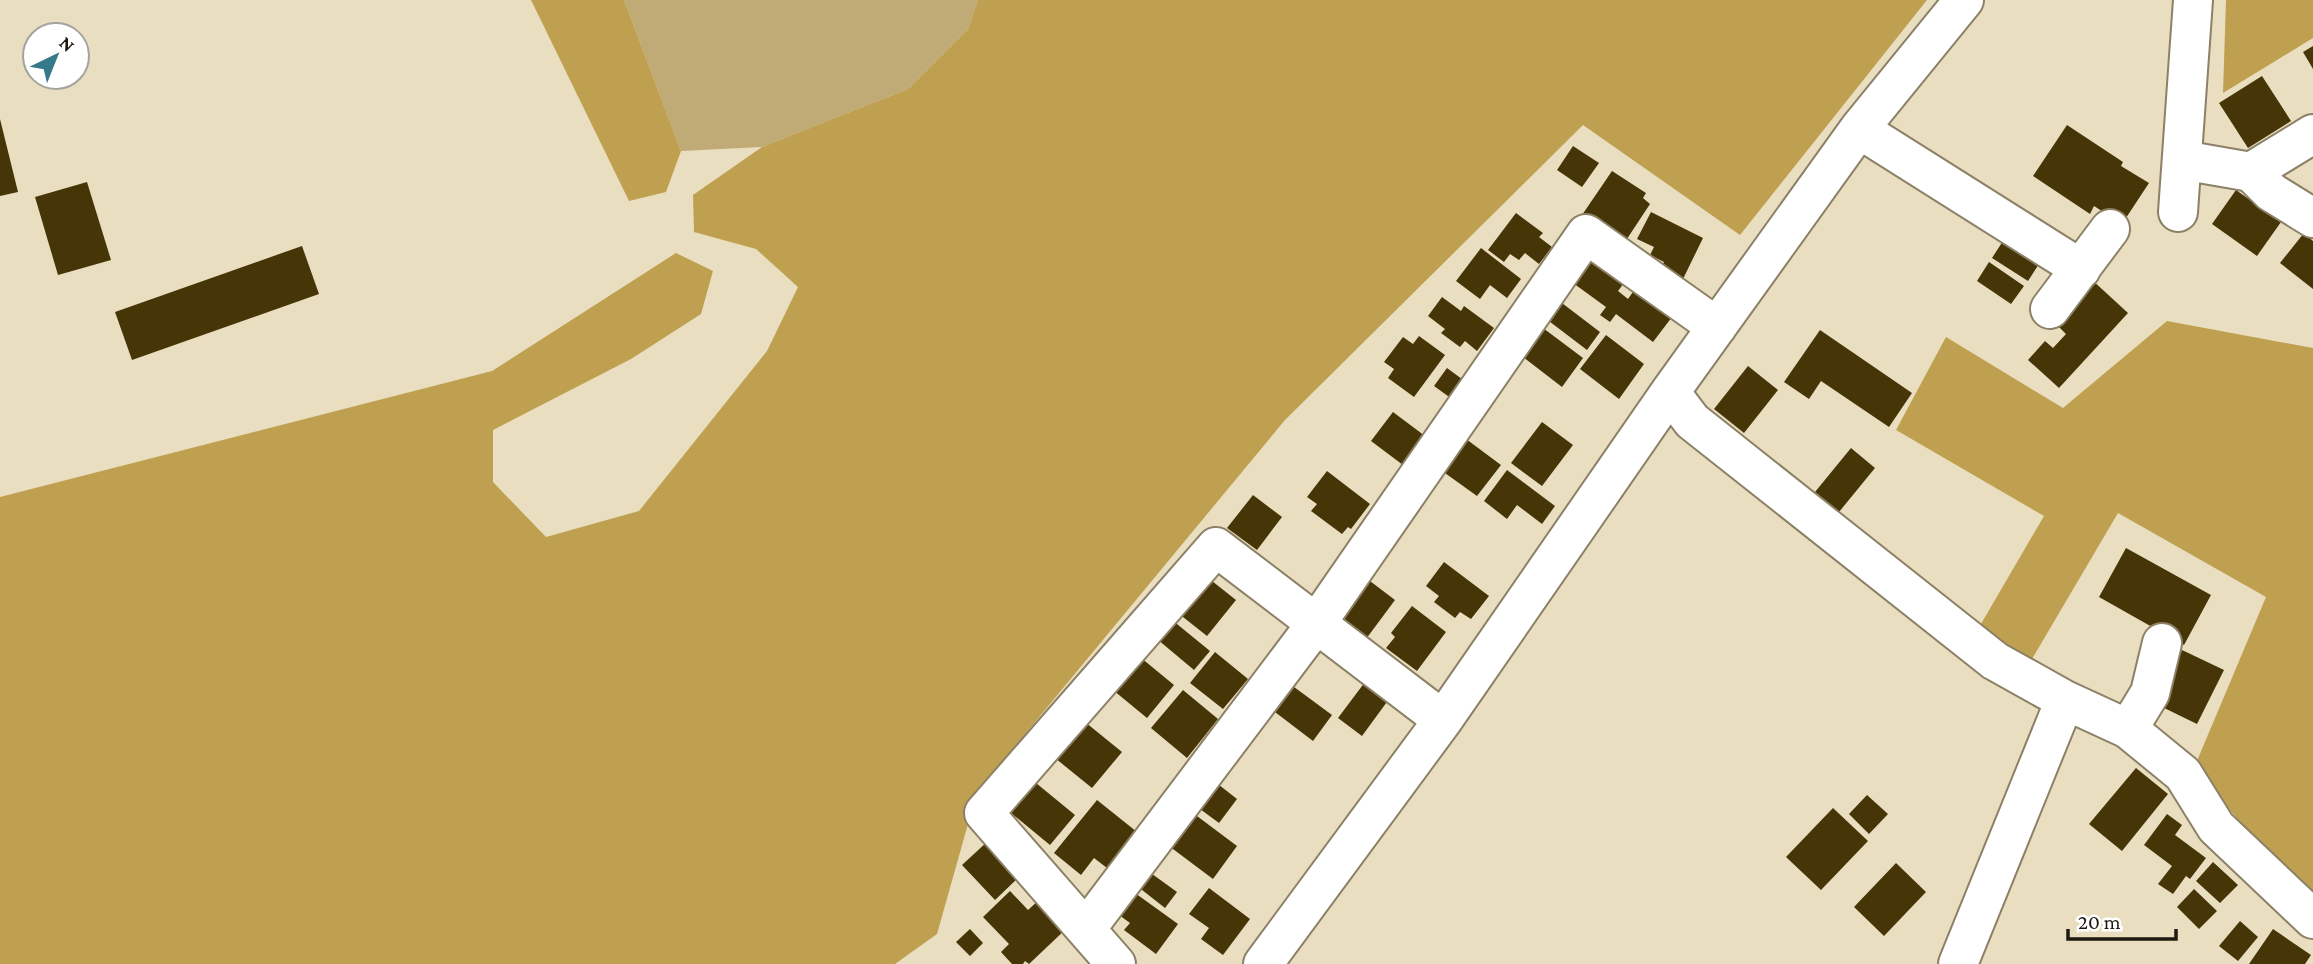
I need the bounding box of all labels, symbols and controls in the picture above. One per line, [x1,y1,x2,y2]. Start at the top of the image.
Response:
north arrow [21,21,91,91]
text: N [55,32,79,56]
scale bar [2068,898,2176,942]
text: 20 m [2078,910,2121,934]

